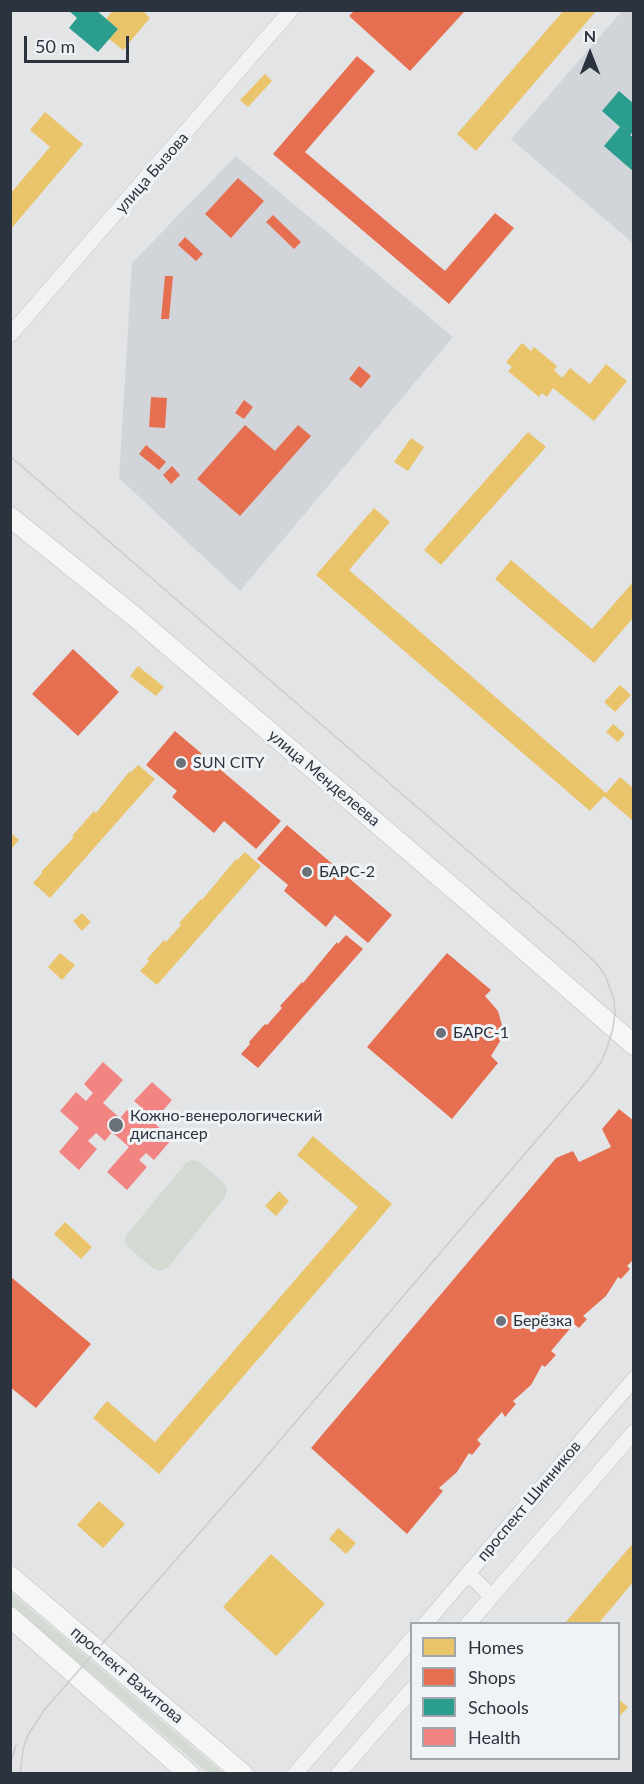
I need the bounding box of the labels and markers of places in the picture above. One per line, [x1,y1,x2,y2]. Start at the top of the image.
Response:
place label: SUN CITY [193,753,264,773]
marker: SUN CITY [174,756,188,770]
place label: БАРС-2 [319,862,375,882]
marker: БАРС-2 [300,865,314,879]
place label: БАРС-1 [453,1023,509,1043]
marker: БАРС-1 [434,1026,448,1040]
place label: Кожно-венерологический диспансер [130,1106,322,1144]
marker: Кожно-венерологический диспансер [107,1116,125,1134]
place label: Берёзка [513,1311,572,1331]
marker: Берёзка [494,1314,508,1328]

